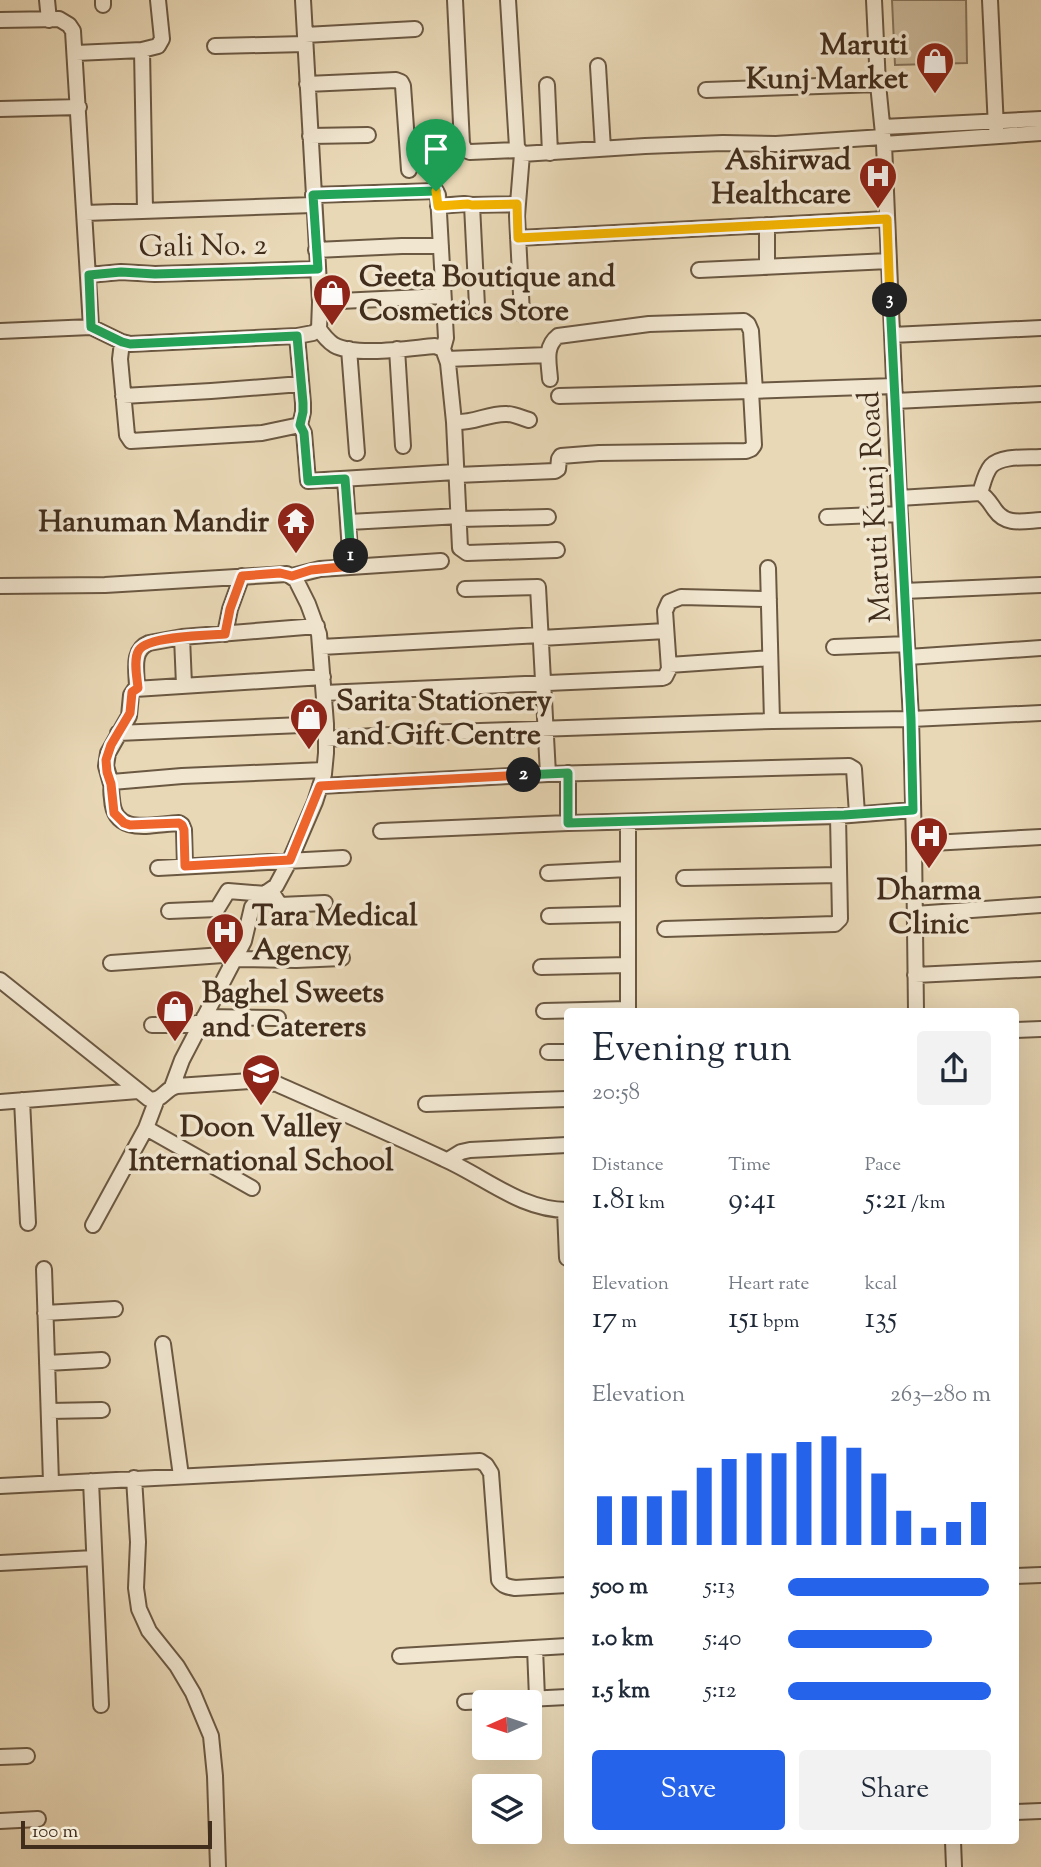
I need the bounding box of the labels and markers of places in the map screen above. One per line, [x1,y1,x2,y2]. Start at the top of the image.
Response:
place label: Maruti Kunj Market [746,25,909,102]
shop icon: Maruti Kunj Market [914,40,956,95]
pin [406,119,466,191]
place label: Ashirwad Healthcare [712,140,851,217]
hospital icon: Ashirwad Healthcare [857,155,899,210]
place label: Geeta Boutique and Cosmetics Store [359,257,615,334]
shop icon: Geeta Boutique and Cosmetics Store [311,272,353,327]
pin: 3 [872,282,908,318]
temple icon: Hanuman Mandir [275,500,317,555]
place label: Hanuman Mandir [39,502,270,545]
pin: 1 [334,538,368,574]
place label: Sarita Stationery and Gift Centre [336,681,552,758]
shop icon: Sarita Stationery and Gift Centre [288,696,330,751]
pin: 2 [506,758,542,792]
hospital icon: Dharma Clinic [908,815,950,870]
place label: Dharma Clinic [877,870,982,947]
place label: Tara Medical Agency [252,896,418,973]
hospital icon: Tara Medical Agency [204,911,246,966]
place label: Baghel Sweets and Caterers [202,973,384,1050]
shop icon: Baghel Sweets and Caterers [154,988,196,1043]
school or university icon: Doon Valley International School [240,1052,282,1107]
place label: Doon Valley International School [128,1107,394,1184]

